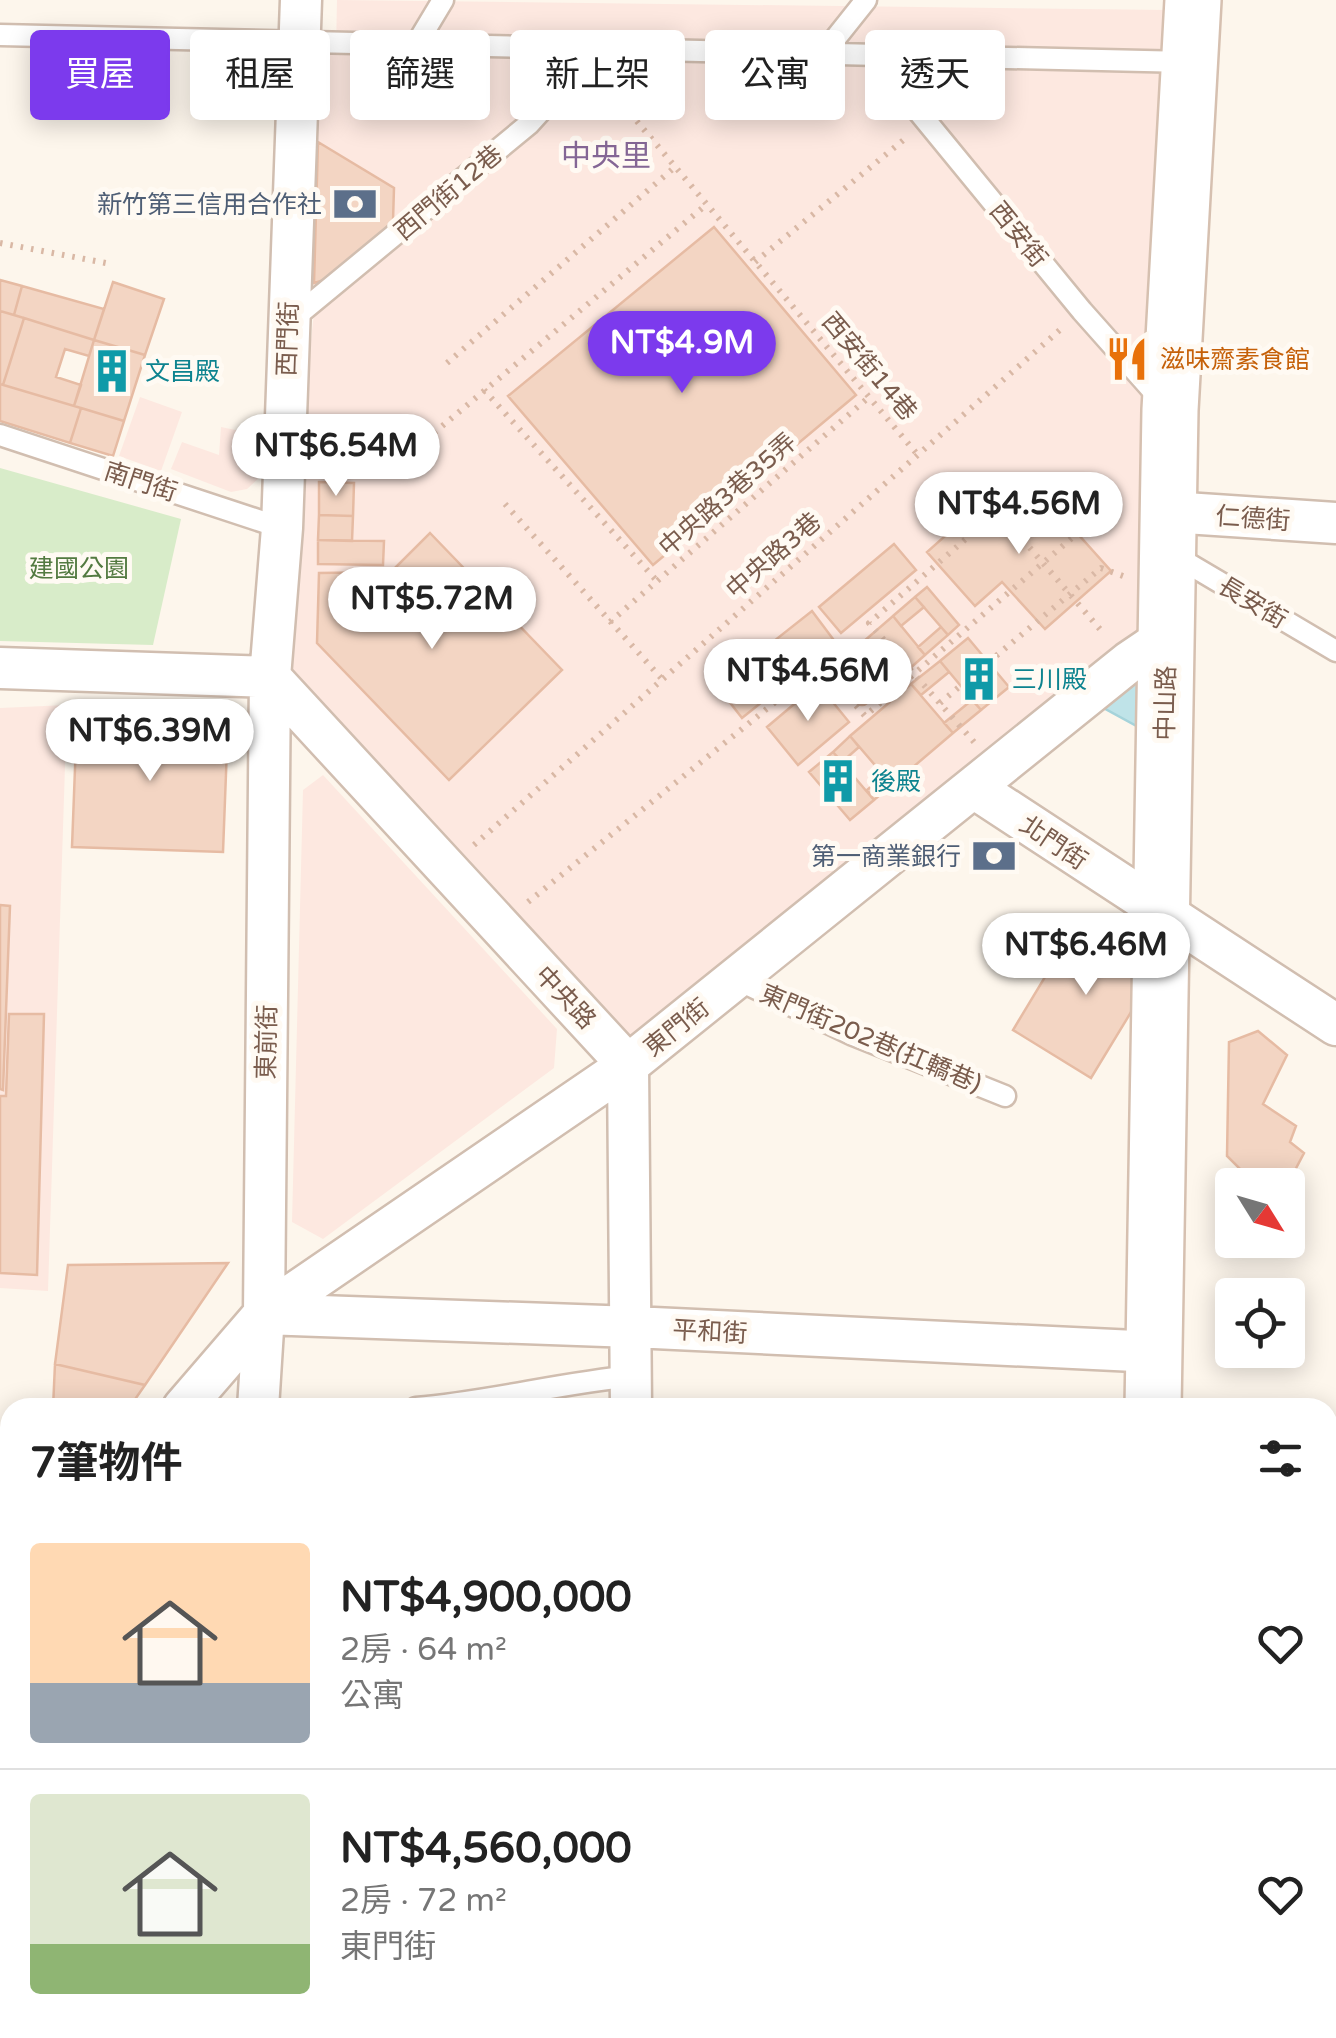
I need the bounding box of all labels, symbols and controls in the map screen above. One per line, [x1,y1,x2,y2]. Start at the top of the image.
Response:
chip: 買屋 [30,30,170,120]
chip: 租屋 [190,30,330,120]
chip: 篩選 [350,30,490,120]
chip: 新上架 [510,30,685,120]
chip: 公寓 [705,30,845,120]
chip: 透天 [865,30,1005,120]
district label: 中央里 [561,138,651,175]
street label: 西門街12巷 [389,139,509,246]
bank icon: 新竹第三信用合作社 [331,180,379,228]
place label: 新竹第三信用合作社 [97,190,322,220]
street label: 西安街 [983,196,1053,273]
street label: 西門街 [272,301,304,377]
street label: 西安街14巷 [816,307,923,427]
pin: NT$4.9M [590,311,774,396]
text: NT$4.9M [610,324,754,362]
restaurant icon: 滋味齋素食館 [1103,335,1151,383]
place label: 滋味齋素食館 [1160,345,1310,375]
building icon: 文昌殿 [88,347,136,395]
place label: 文昌殿 [145,357,220,387]
pin: NT$6.54M [233,414,439,499]
street label: 中央路3巷35弄 [652,426,802,562]
text: NT$6.54M [254,427,418,465]
street label: 南門街 [100,456,181,508]
pin: NT$4.56M [916,472,1122,557]
text: NT$4.56M [937,485,1101,523]
street label: 仁德街 [1214,501,1291,537]
street label: 中央路3巷 [719,506,827,604]
park label: 建國公園 [29,554,129,584]
pin: NT$5.72M [329,567,535,652]
street label: 長安街 [1213,571,1292,635]
text: NT$5.72M [350,580,514,618]
pin: NT$4.56M [705,639,911,724]
text: NT$4.56M [726,652,890,690]
building icon: 三川殿 [955,655,1003,703]
place label: 三川殿 [1012,665,1087,695]
street label: 中山路 [1150,665,1182,741]
pin: NT$6.39M [47,699,253,784]
text: NT$6.39M [68,712,232,750]
building icon: 後殿 [814,757,862,805]
place label: 後殿 [871,767,921,797]
street label: 北門街 [1014,809,1093,876]
bank icon: 第一商業銀行 [970,832,1018,880]
place label: 第一商業銀行 [811,842,961,872]
pin: NT$6.46M [983,913,1189,998]
text: NT$6.46M [1004,926,1168,964]
street label: 中央路 [529,960,602,1035]
street label: 東門街202巷(扛轎巷) [755,979,986,1099]
street label: 東門街 [638,993,715,1063]
street label: 東前街 [251,1004,283,1080]
north arrow [1215,1168,1305,1258]
map controls [1215,1168,1305,1368]
button: locate [1215,1278,1305,1368]
street label: 平和街 [672,1315,748,1349]
icon: filters [1253,1431,1308,1486]
text: 7筆物件 [30,1438,182,1489]
text: NT$4,900,000 [340,1572,632,1623]
icon: home [110,1583,230,1703]
icon: heart [1253,1616,1308,1671]
text: 2房 · 64 m² [340,1631,507,1669]
text: 公寓 [340,1677,404,1715]
text: NT$4,560,000 [340,1823,632,1874]
icon: home [110,1834,230,1954]
icon: heart [1253,1867,1308,1922]
text: 2房 · 72 m² [340,1882,507,1920]
text: 東門街 [340,1928,436,1966]

